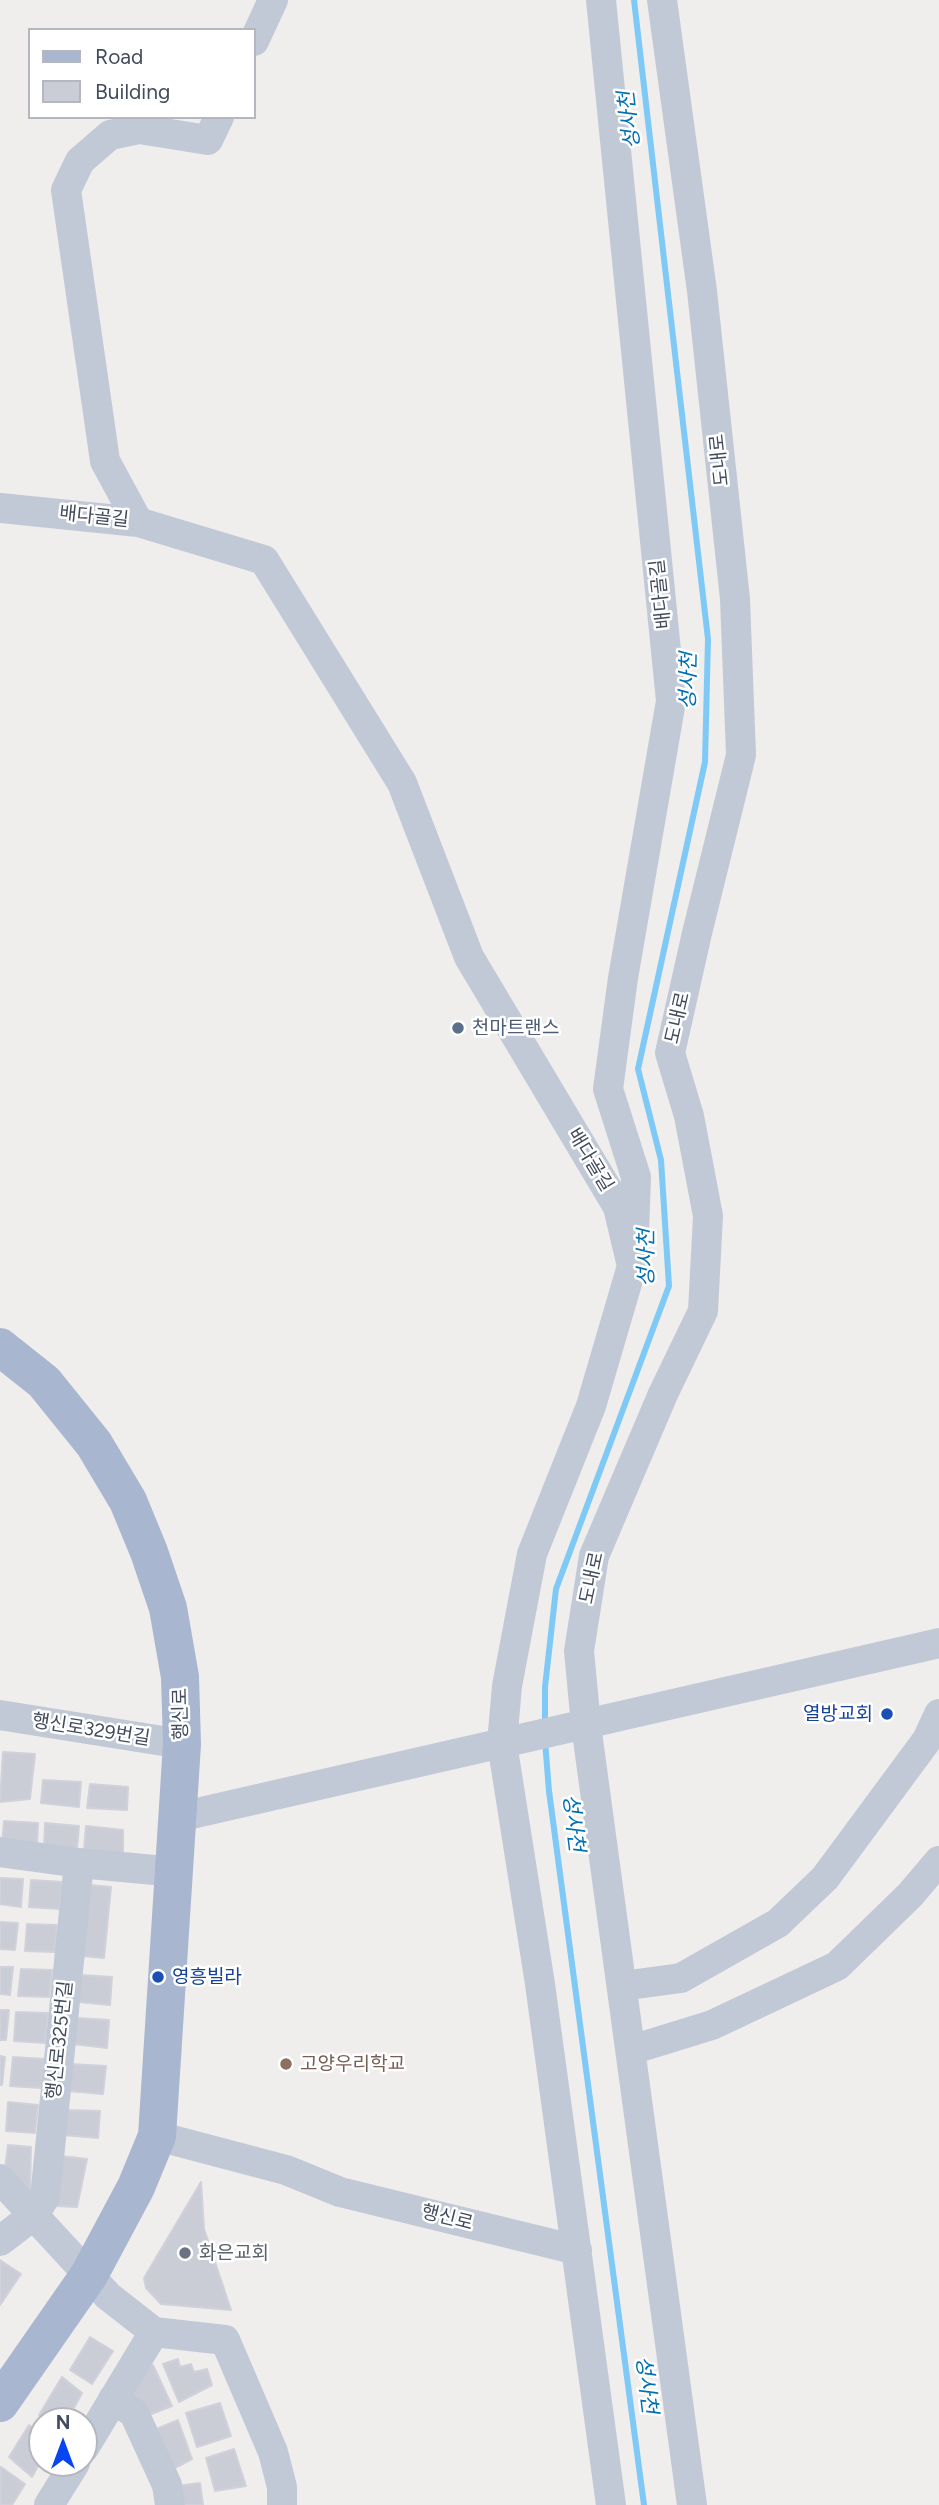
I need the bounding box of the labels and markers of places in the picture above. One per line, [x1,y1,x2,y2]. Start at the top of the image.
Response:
place label: 천마트랜스 [472,1017,559,1039]
marker: 천마트랜스 [450,1020,466,1036]
place label: 열방교회 [803,1703,873,1725]
marker: 열방교회 [879,1706,895,1722]
place label: 영흥빌라 [172,1966,242,1988]
marker: 영흥빌라 [150,1969,166,1985]
place label: 고양우리학교 [300,2053,405,2075]
marker: 고양우리학교 [278,2056,294,2072]
place label: 화은교회 [199,2242,269,2264]
marker: 화은교회 [177,2245,193,2261]

